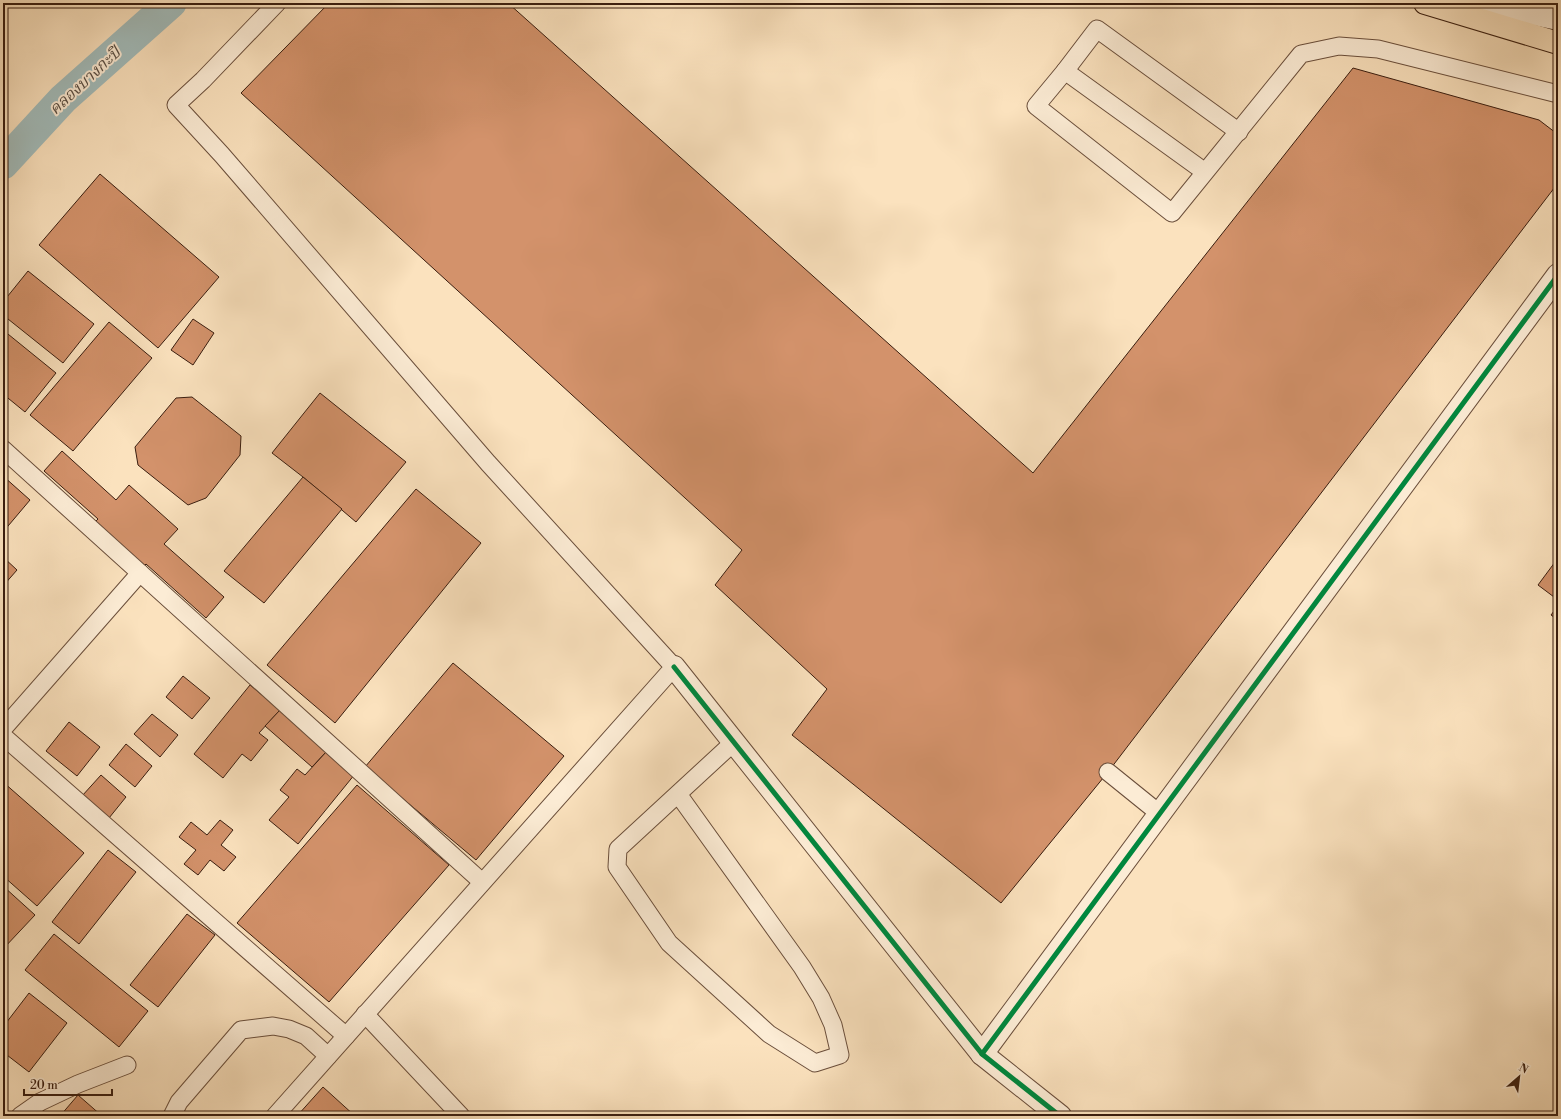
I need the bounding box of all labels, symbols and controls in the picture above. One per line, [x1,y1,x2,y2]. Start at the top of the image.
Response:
water label: คลองบางกะปิ [45,42,126,119]
north arrow [1499,1057,1539,1097]
text: N [1516,1061,1531,1077]
scale bar [24,1071,112,1097]
text: 20 m [30,1078,58,1093]

